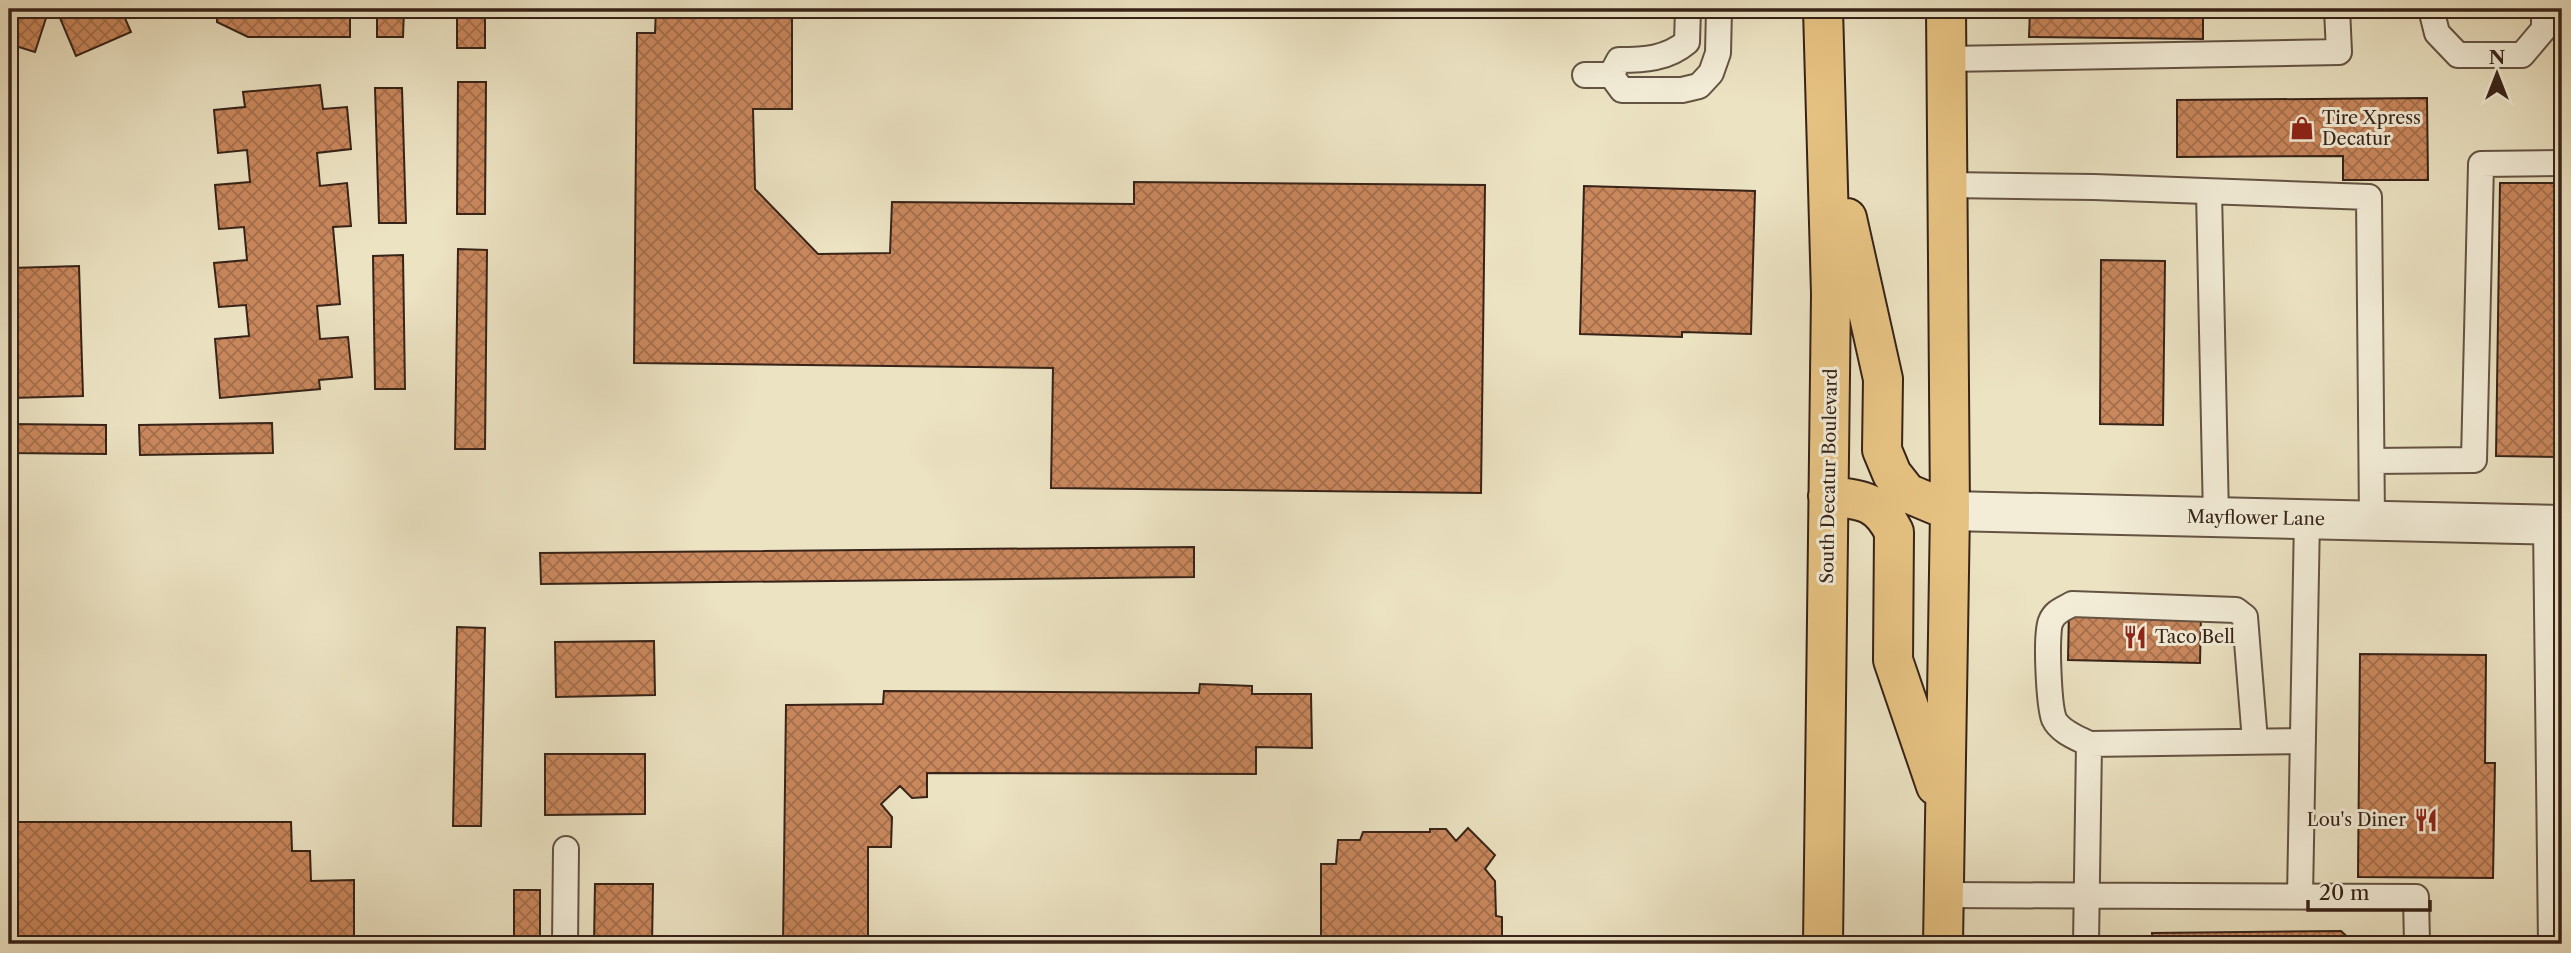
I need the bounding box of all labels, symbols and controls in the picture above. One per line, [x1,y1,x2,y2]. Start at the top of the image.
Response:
north arrow [2462,38,2532,108]
text: N [2489,46,2505,69]
place label: Tire Xpress Decatur [2322,107,2421,150]
shop icon: Tire Xpress Decatur [2288,114,2316,142]
street label: South Decatur Boulevard [1816,368,1842,584]
street label: Mayflower Lane [2187,506,2325,530]
restaurant icon: Taco Bell [2121,623,2149,651]
place label: Taco Bell [2155,626,2235,648]
restaurant icon: Lou's Diner [2412,806,2440,834]
place label: Lou's Diner [2307,809,2406,831]
scale bar [2308,869,2431,913]
text: 20 m [2319,880,2370,905]

